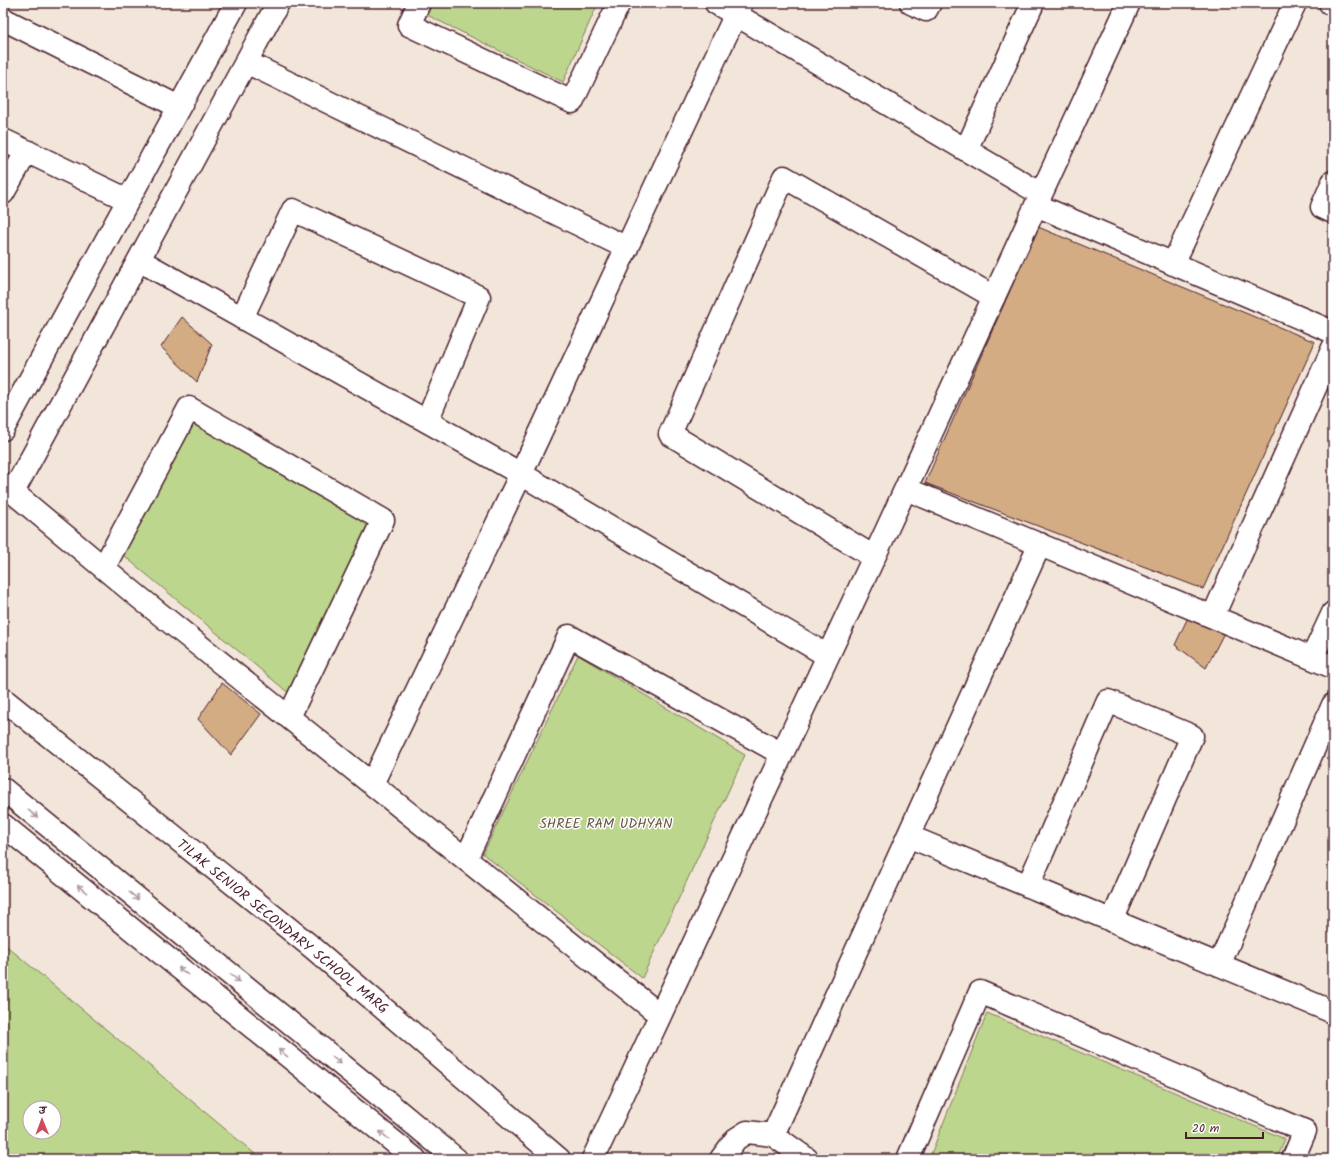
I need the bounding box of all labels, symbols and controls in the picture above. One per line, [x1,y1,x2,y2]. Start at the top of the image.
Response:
one-way arrow [28,809,39,818]
park label: SHREE RAM UDHYAN [539,813,673,835]
street label: TILAK SENIOR SECONDARY SCHOOL MARG [172,834,393,1019]
one-way arrow [76,884,87,893]
one-way arrow [129,891,140,900]
one-way arrow [177,966,188,975]
one-way arrow [230,973,240,982]
one-way arrow [278,1048,289,1057]
one-way arrow [330,1055,341,1064]
north arrow [22,1100,62,1140]
text: उ [38,1102,48,1120]
scale bar [1186,1114,1263,1140]
text: 20 m [1192,1119,1220,1138]
one-way arrow [379,1130,390,1139]

